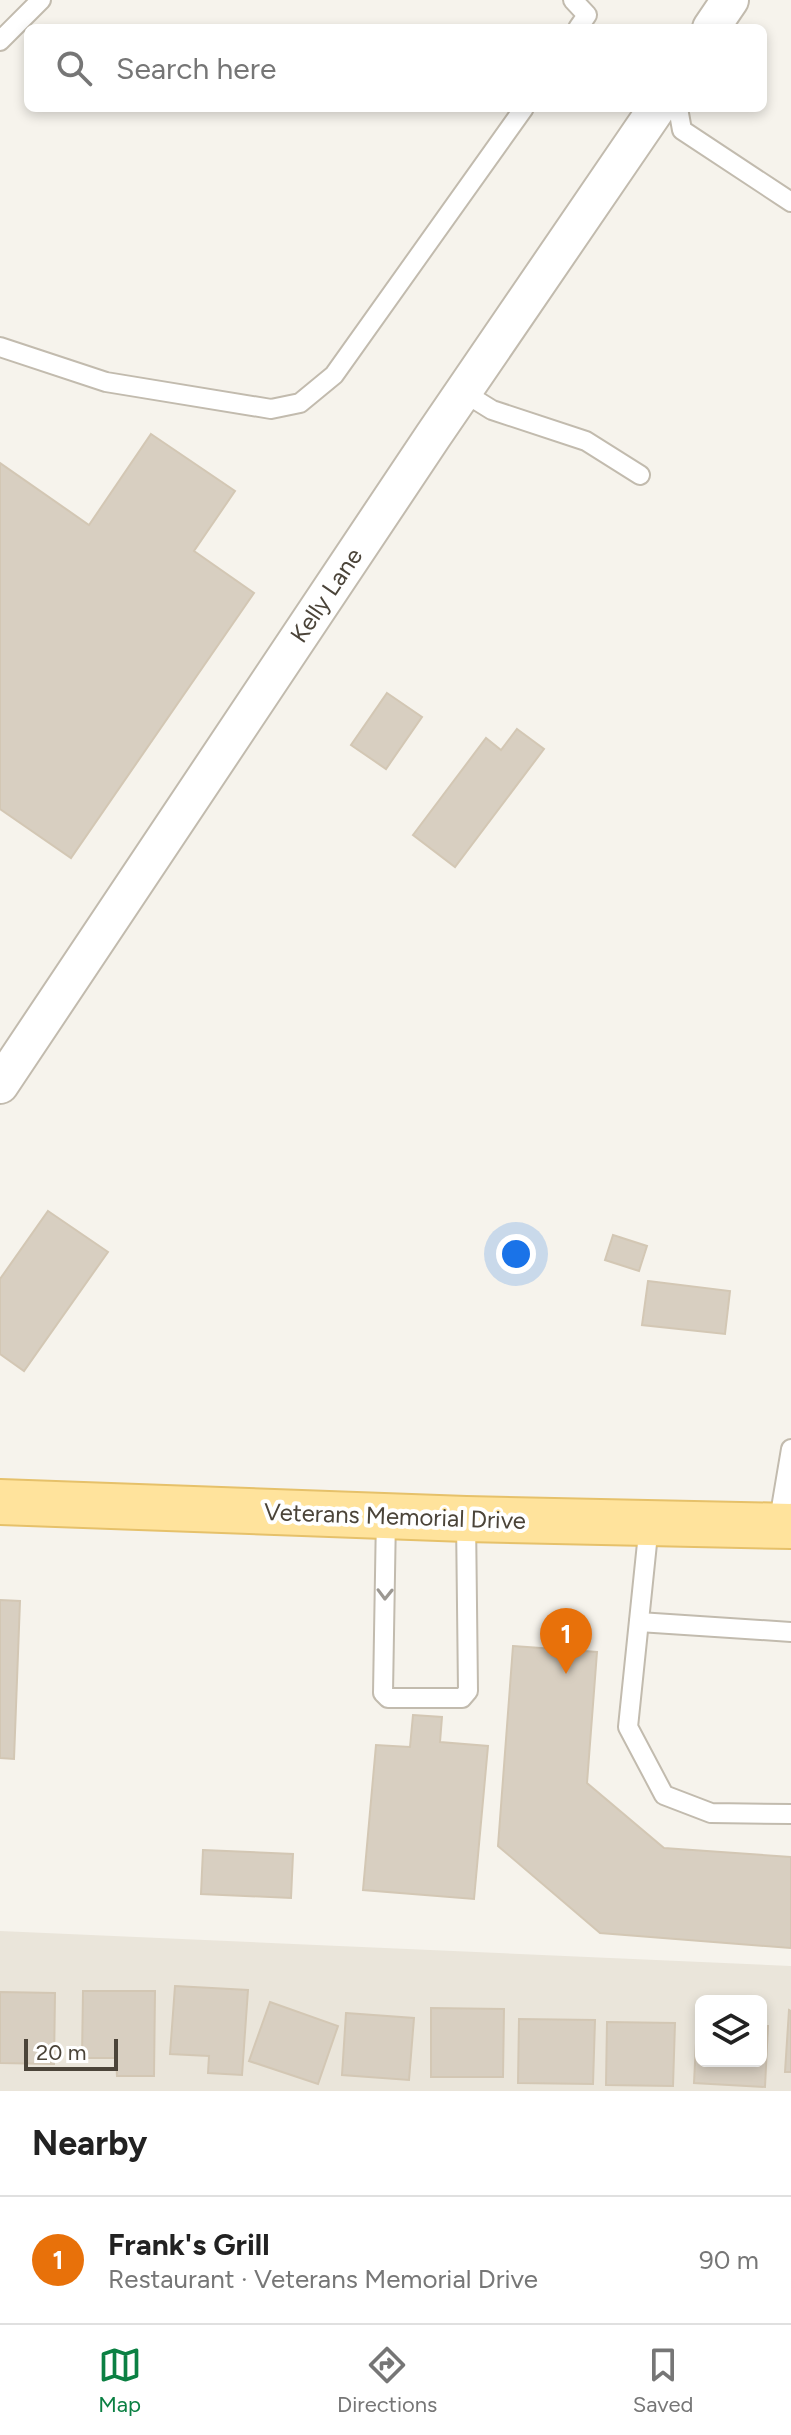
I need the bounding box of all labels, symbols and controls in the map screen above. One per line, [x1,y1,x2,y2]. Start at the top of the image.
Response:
search box [24,24,767,112]
icon: search [52,46,96,90]
text: Search here [116,50,276,87]
street label: Kelly Lane [284,542,368,648]
your location [496,1234,536,1274]
street label: Veterans Memorial Drive [264,1497,526,1535]
one-way arrow [376,1588,393,1601]
pin: 1 [540,1608,592,1674]
map controls [695,1995,767,2067]
button: layers [695,1995,767,2067]
scale bar [24,2035,118,2071]
text: 20 m [36,2039,87,2066]
text: Nearby [32,2123,147,2164]
text: Frank's Grill [108,2226,270,2263]
text: 1 [53,2244,63,2276]
text: 90 m [699,2244,759,2276]
text: Restaurant · Veterans Memorial Drive [108,2263,538,2295]
tab: Map [98,2343,142,2418]
tab: Directions [337,2343,437,2418]
tab: Saved [633,2343,693,2418]

